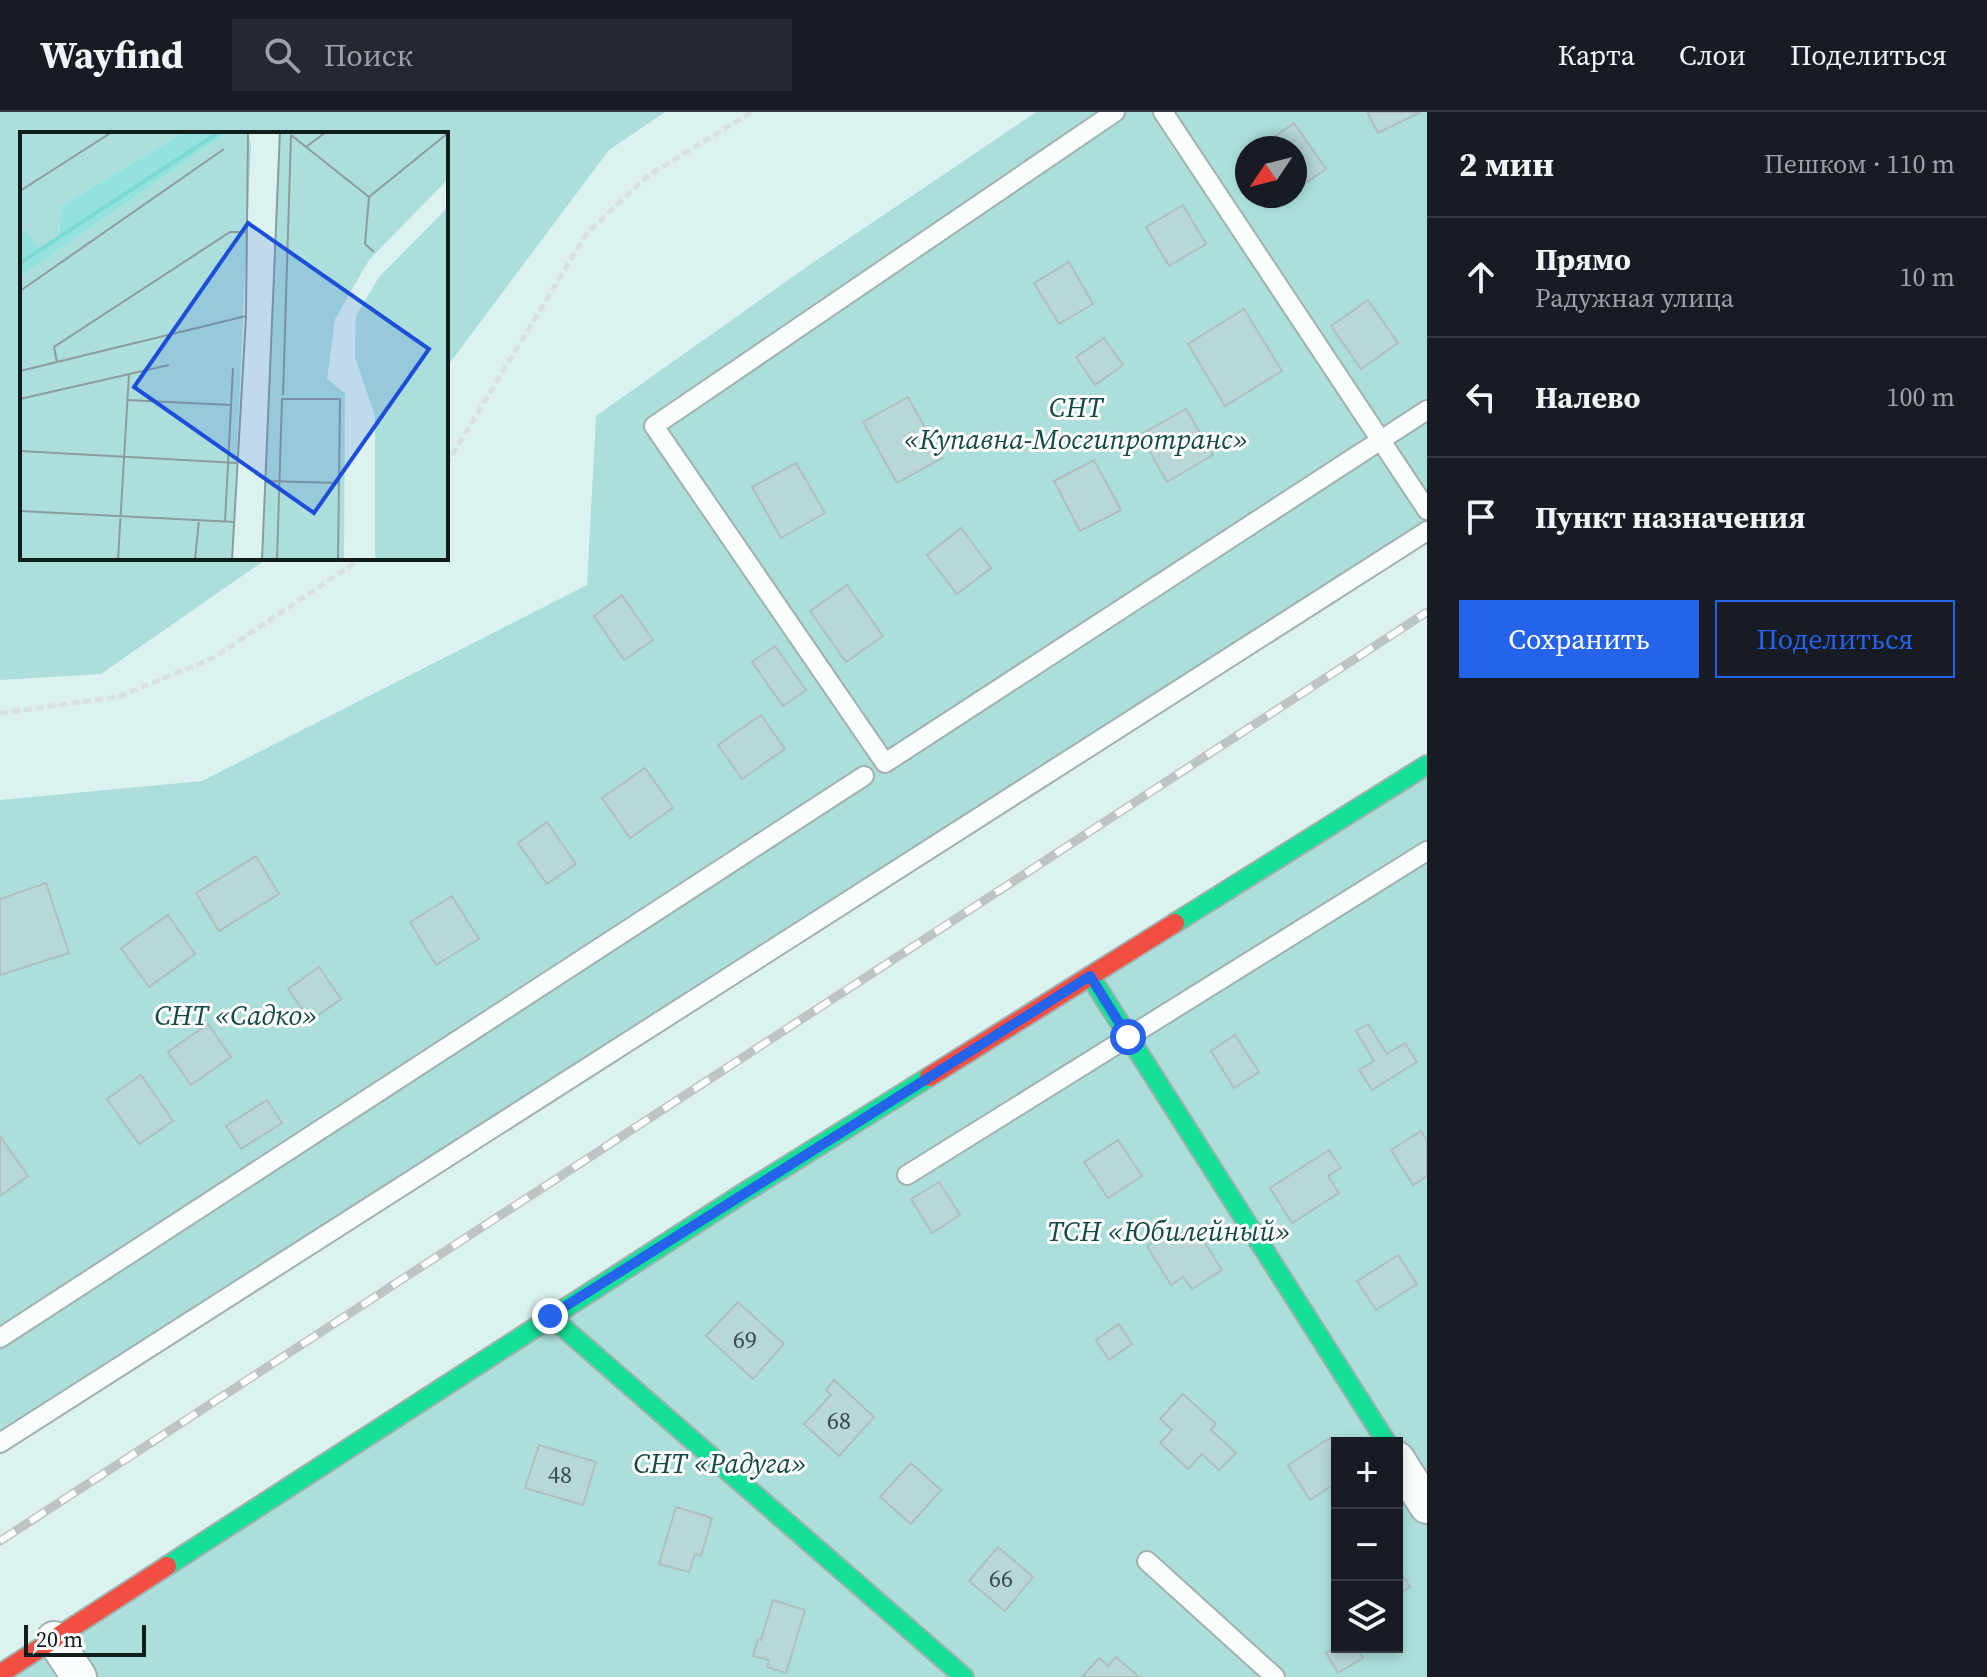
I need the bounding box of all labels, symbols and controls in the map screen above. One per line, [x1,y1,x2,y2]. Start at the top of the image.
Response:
search box [232,19,792,91]
text: Wayfind [40,29,184,81]
icon: search [260,33,304,77]
text: Поиск [324,35,413,76]
text: Карта [1558,36,1635,74]
text: Слои [1679,36,1746,74]
text: Поделиться [1790,36,1947,74]
inset map [20,132,448,560]
north arrow [1235,136,1307,208]
text: 2 мин [1459,141,1554,187]
text: Пешком · 110 m [1764,146,1955,182]
text: Прямо [1535,239,1631,280]
icon: ahead [1459,255,1503,299]
text: 10 m [1900,259,1955,295]
text: Радужная улица [1535,280,1734,316]
icon: left [1459,375,1503,419]
text: Налево [1535,377,1640,418]
text: 100 m [1887,379,1955,415]
park label: СНТ «Купавна-Мосгипротранс» [904,388,1248,458]
icon: arrive [1459,495,1503,539]
text: Пункт назначения [1535,497,1805,538]
button: Сохранить [1459,600,1699,678]
button: Поделиться [1715,600,1955,678]
park label: СНТ «Садко» [154,996,318,1034]
route start [1110,1019,1146,1055]
park label: ТСН «Юбилейный» [1047,1212,1291,1250]
route end [532,1298,568,1334]
house number: 69 [733,1323,757,1356]
house number: 68 [827,1404,851,1437]
map controls [1331,1437,1403,1653]
button: + [1331,1437,1403,1509]
park label: СНТ «Радуга» [633,1444,807,1482]
house number: 48 [548,1458,572,1491]
button: − [1331,1509,1403,1581]
house number: 66 [989,1562,1013,1595]
button: layers [1331,1581,1403,1653]
scale bar [24,1621,146,1657]
text: 20 m [36,1624,83,1654]

